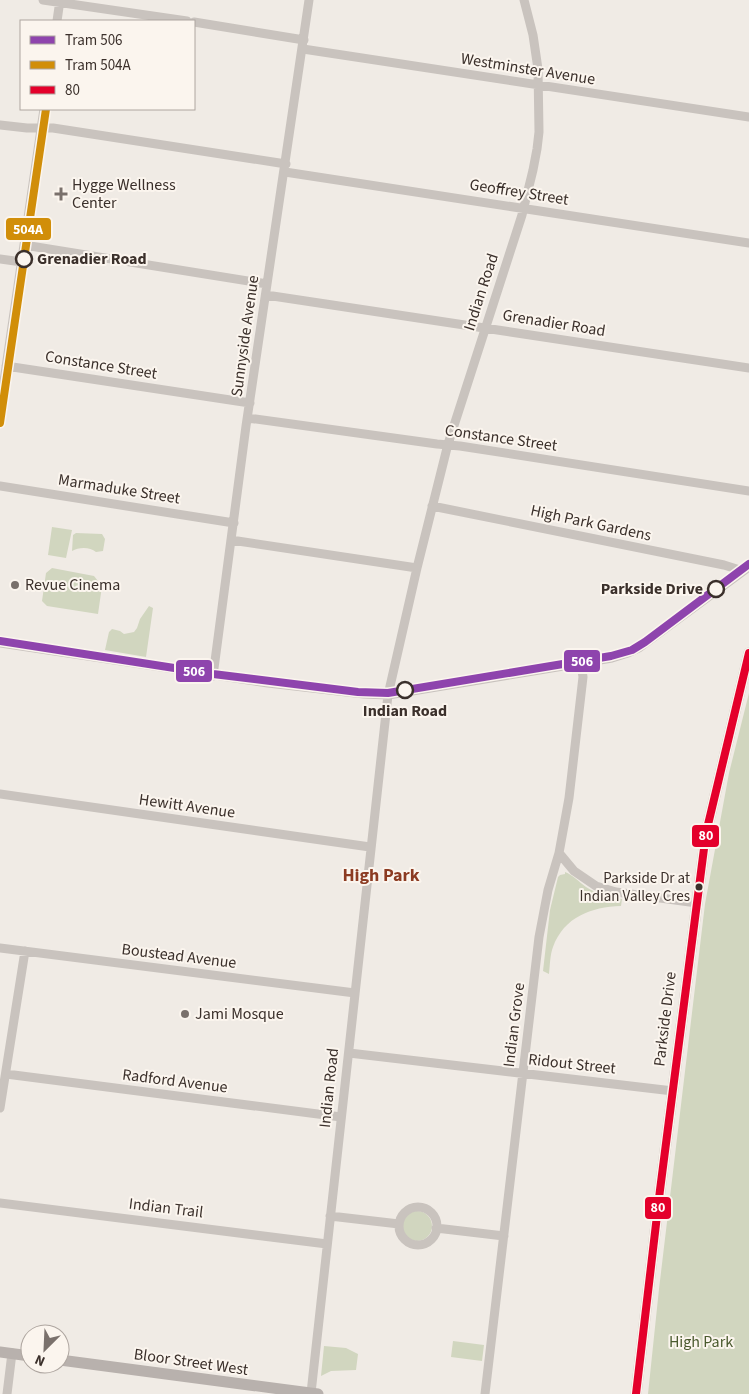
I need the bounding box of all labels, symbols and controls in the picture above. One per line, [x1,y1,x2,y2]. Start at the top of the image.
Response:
legend [20,20,195,110]
text: Tram 506 [65,30,123,51]
street label: Westminster Avenue [459,48,597,90]
text: Tram 504A [65,55,132,76]
text: 80 [65,80,80,101]
street label: Geoffrey Street [468,173,571,211]
place label: Hygge Wellness Center [72,174,176,214]
marker: Hygge Wellness Center [54,187,68,201]
line badge: 504A [5,217,52,241]
text: 504A [13,220,44,240]
place label: Grenadier Road [37,248,147,270]
marker: Grenadier Road [15,250,33,268]
street label: Indian Road [458,250,504,334]
street label: Sunnyside Avenue [226,274,264,398]
street label: Grenadier Road [501,304,607,342]
street label: Constance Street [43,345,159,385]
street label: Constance Street [444,419,559,457]
street label: Marmaduke Street [57,469,182,510]
street label: High Park Gardens [529,499,654,547]
place label: Revue Cinema [25,574,120,596]
place label: Parkside Drive [601,578,703,600]
marker: Revue Cinema [9,579,21,591]
marker: Parkside Drive [707,580,725,598]
line badge: 506 [563,649,601,673]
text: 506 [571,652,593,672]
line badge: 506 [175,659,213,683]
text: 506 [183,662,205,682]
marker: Indian Road [396,681,414,699]
place label: Indian Road [363,700,447,722]
street label: Hewitt Avenue [137,788,237,824]
line badge: 80 [691,824,720,848]
text: 80 [699,826,713,846]
district label: High Park [342,863,420,888]
place label: Parkside Dr at Indian Valley Cres [580,868,690,907]
marker: Parkside Dr at Indian Valley Cres [694,882,704,892]
street label: Boustead Avenue [120,938,238,974]
street label: Parkside Drive [648,970,682,1068]
street label: Indian Grove [498,981,530,1069]
place label: Jami Mosque [195,1003,284,1025]
marker: Jami Mosque [179,1008,191,1020]
street label: Indian Road [314,1047,344,1129]
street label: Ridout Street [527,1048,617,1080]
street label: Radford Avenue [121,1064,229,1098]
street label: Indian Trail [127,1193,205,1223]
line badge: 80 [644,1196,672,1220]
text: 80 [651,1198,665,1218]
north arrow [20,1324,70,1374]
park label: High Park [669,1331,733,1353]
street label: Bloor Street West [132,1343,250,1381]
text: N [32,1349,48,1371]

